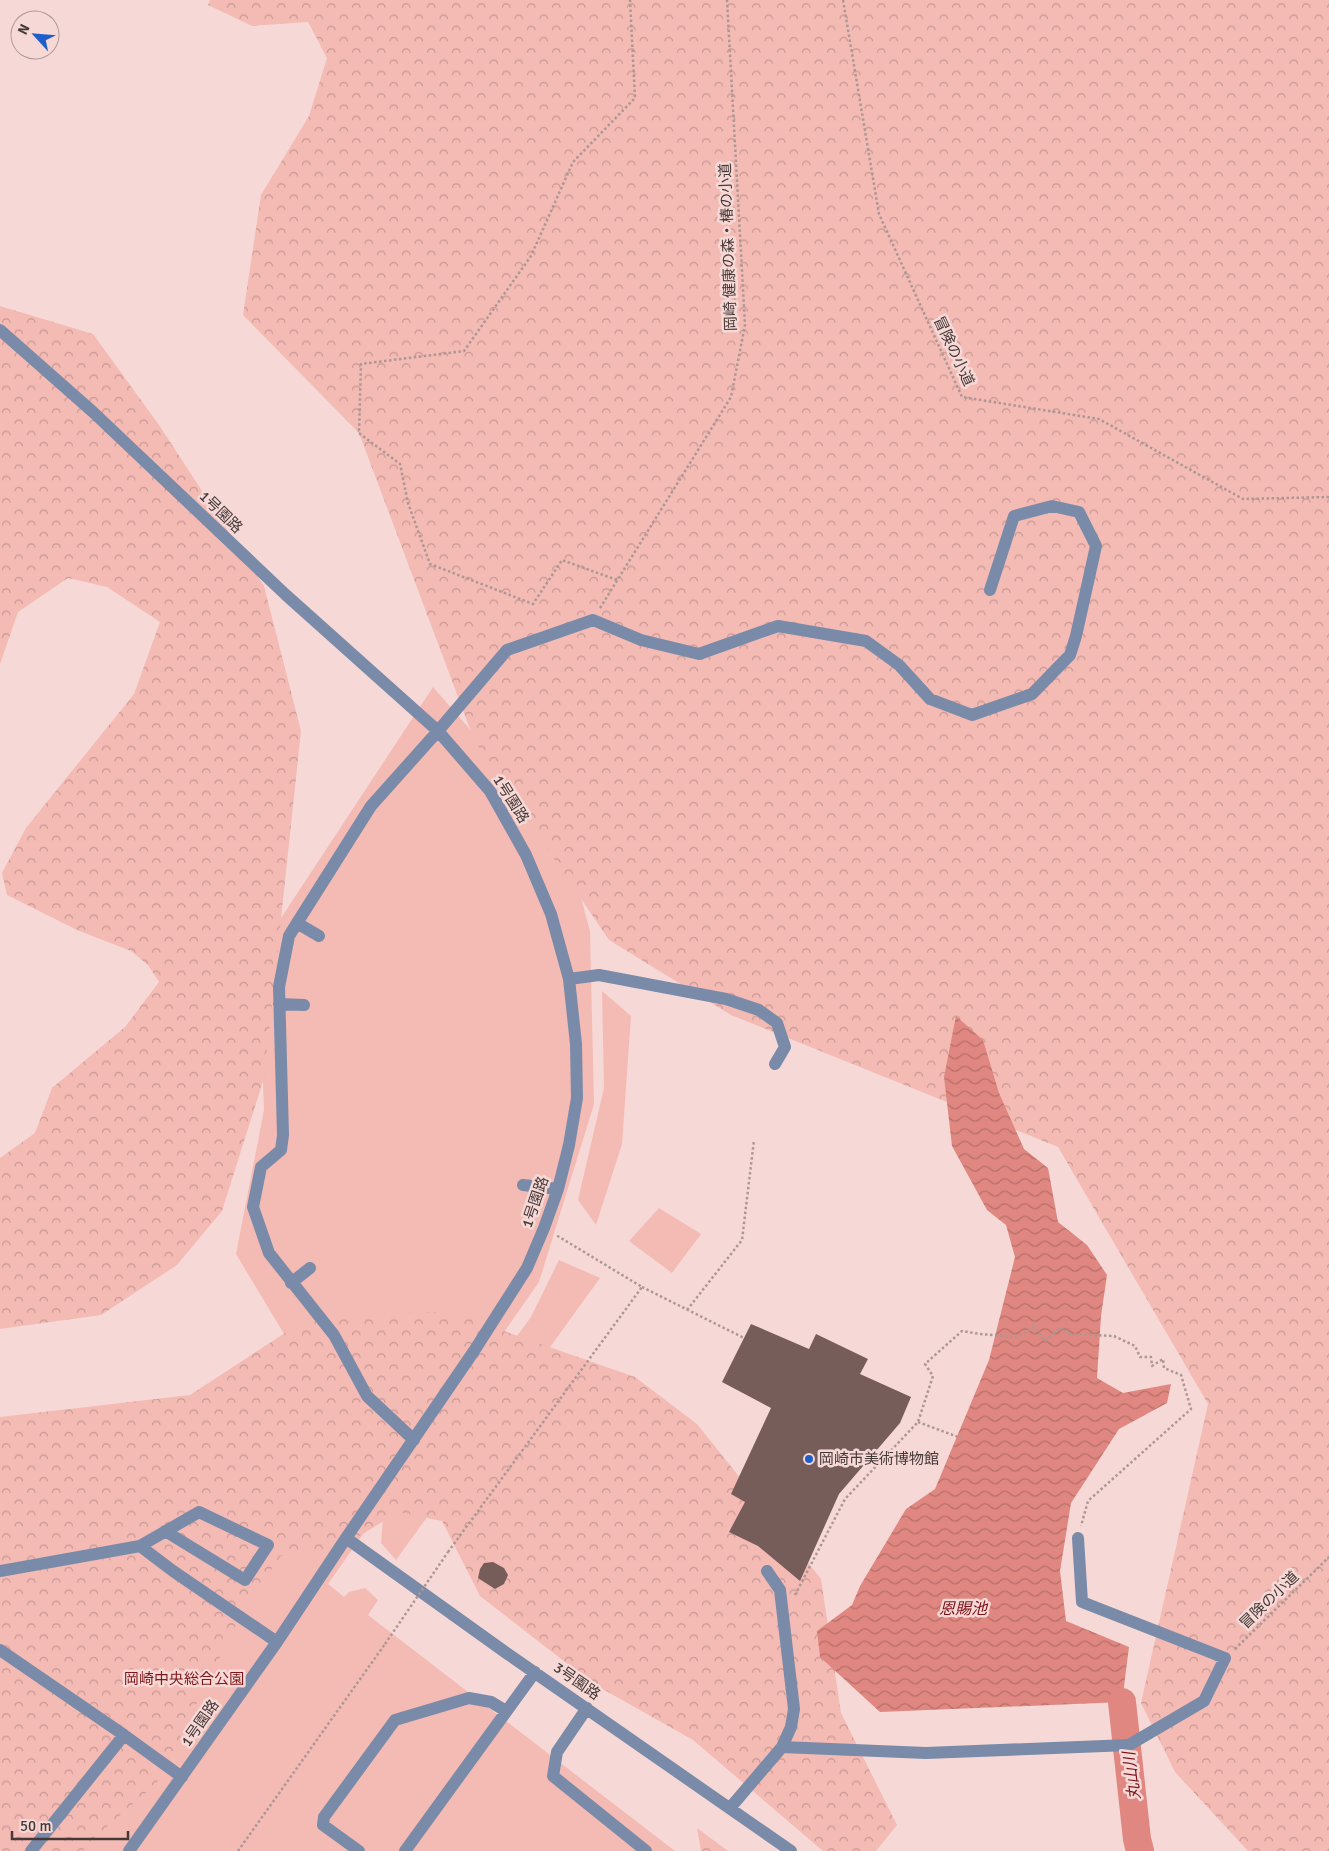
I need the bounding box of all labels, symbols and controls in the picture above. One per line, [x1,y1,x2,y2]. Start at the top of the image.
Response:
north arrow [10,10,60,60]
text: N [14,21,34,38]
street label: 岡崎 健康の森・椿の小道 [716,163,740,331]
street label: 冒険の小道 [930,313,978,389]
street label: 1号園路 [196,487,246,537]
street label: 1号園路 [489,772,533,826]
street label: 1号園路 [518,1174,552,1230]
place label: 岡崎市美術博物館 [819,1450,939,1468]
marker: 岡崎市美術博物館 [803,1453,815,1465]
street label: 冒険の小道 [1236,1567,1302,1633]
water label: 恩賜池 [939,1599,989,1619]
street label: 3号園路 [550,1658,604,1704]
park label: 岡崎中央総合公園 [124,1670,244,1688]
street label: 1号園路 [177,1696,223,1750]
water label: 丸山川 [1119,1749,1145,1801]
scale bar [12,1808,129,1840]
text: 50 m [20,1817,51,1835]

